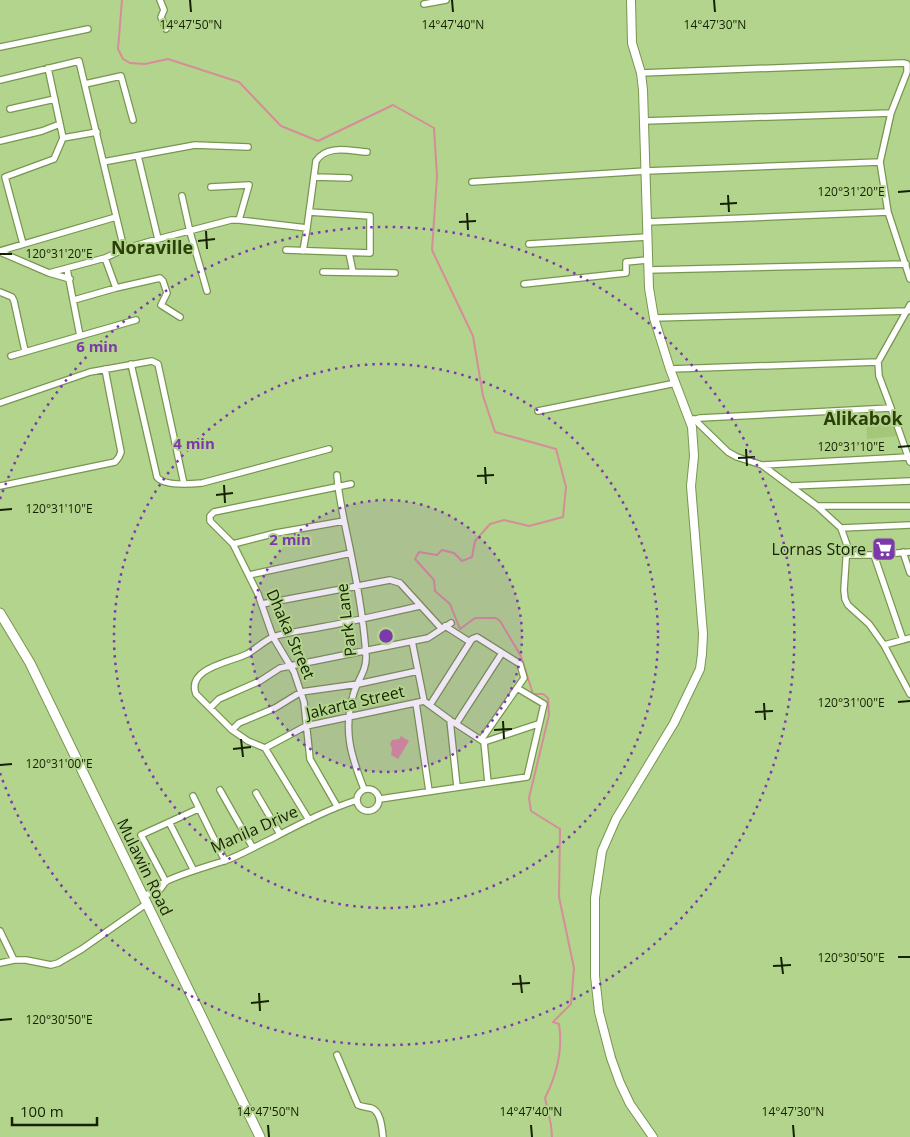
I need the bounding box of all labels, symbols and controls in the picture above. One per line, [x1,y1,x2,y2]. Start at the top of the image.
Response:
text: 14°47'50"N [160,16,222,33]
text: 14°47'40"N [422,16,484,33]
text: 14°47'30"N [684,16,746,33]
text: 120°31'20"E [817,183,885,200]
district label: Noraville [111,235,193,259]
text: 120°31'20"E [25,245,93,262]
text: 6 min [76,336,118,356]
district label: Alikabok [823,406,903,430]
text: 4 min [173,433,215,453]
text: 120°31'10"E [817,438,885,455]
text: 120°31'10"E [25,500,93,517]
text: 2 min [269,529,311,549]
supermarket icon: Lornas Store [871,536,897,562]
place label: Lornas Store [771,538,866,560]
street label: Park Lane [331,582,361,658]
street label: Dhaka Street [261,585,321,683]
centre of rings [377,627,395,645]
street label: Jakarta Street [302,680,407,724]
text: 120°31'00"E [817,694,885,711]
text: 120°31'00"E [25,755,93,772]
street label: Manila Drive [207,800,301,858]
street label: Mulawin Road [112,815,178,919]
text: 120°30'50"E [817,949,885,966]
text: 120°30'50"E [25,1011,93,1028]
scale bar [12,1094,98,1126]
text: 100 m [20,1101,64,1121]
text: 14°47'50"N [237,1103,299,1120]
text: 14°47'40"N [500,1103,562,1120]
text: 14°47'30"N [762,1103,824,1120]

